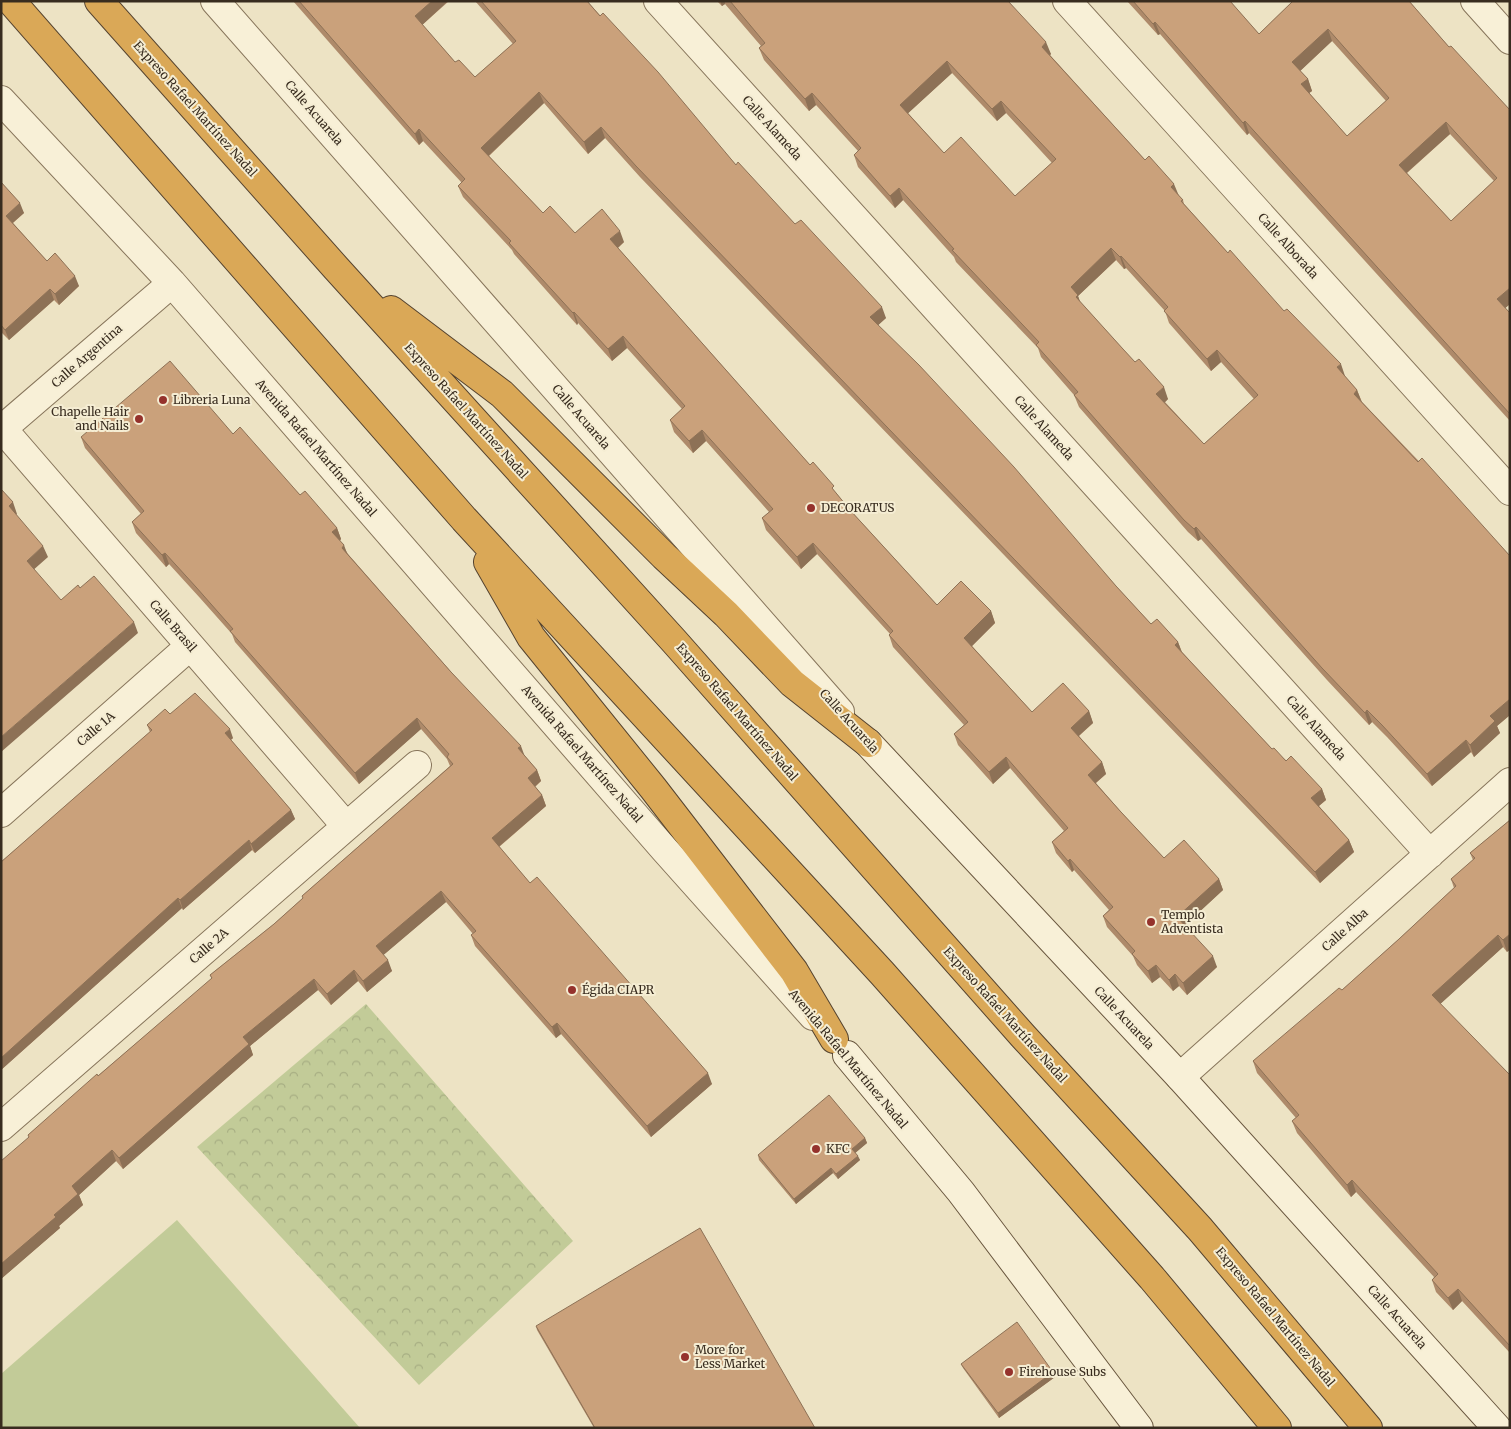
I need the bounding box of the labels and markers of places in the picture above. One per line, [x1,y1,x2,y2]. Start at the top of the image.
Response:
place label: Libreria Luna [173,392,251,407]
marker: Libreria Luna [157,394,169,406]
place label: Chapelle Hair and Nails [51,404,130,433]
marker: Chapelle Hair and Nails [133,413,145,425]
place label: DECORATUS [821,500,895,515]
marker: DECORATUS [805,502,817,514]
place label: Templo Adventista [1160,907,1224,936]
marker: Templo Adventista [1145,916,1157,928]
place label: Égida CIAPR [582,982,655,997]
marker: Égida CIAPR [566,984,578,996]
place label: KFC [826,1141,850,1156]
marker: KFC [810,1143,822,1155]
place label: More for Less Market [695,1342,766,1371]
marker: More for Less Market [679,1351,691,1363]
place label: Firehouse Subs [1019,1364,1106,1379]
marker: Firehouse Subs [1003,1366,1015,1378]

